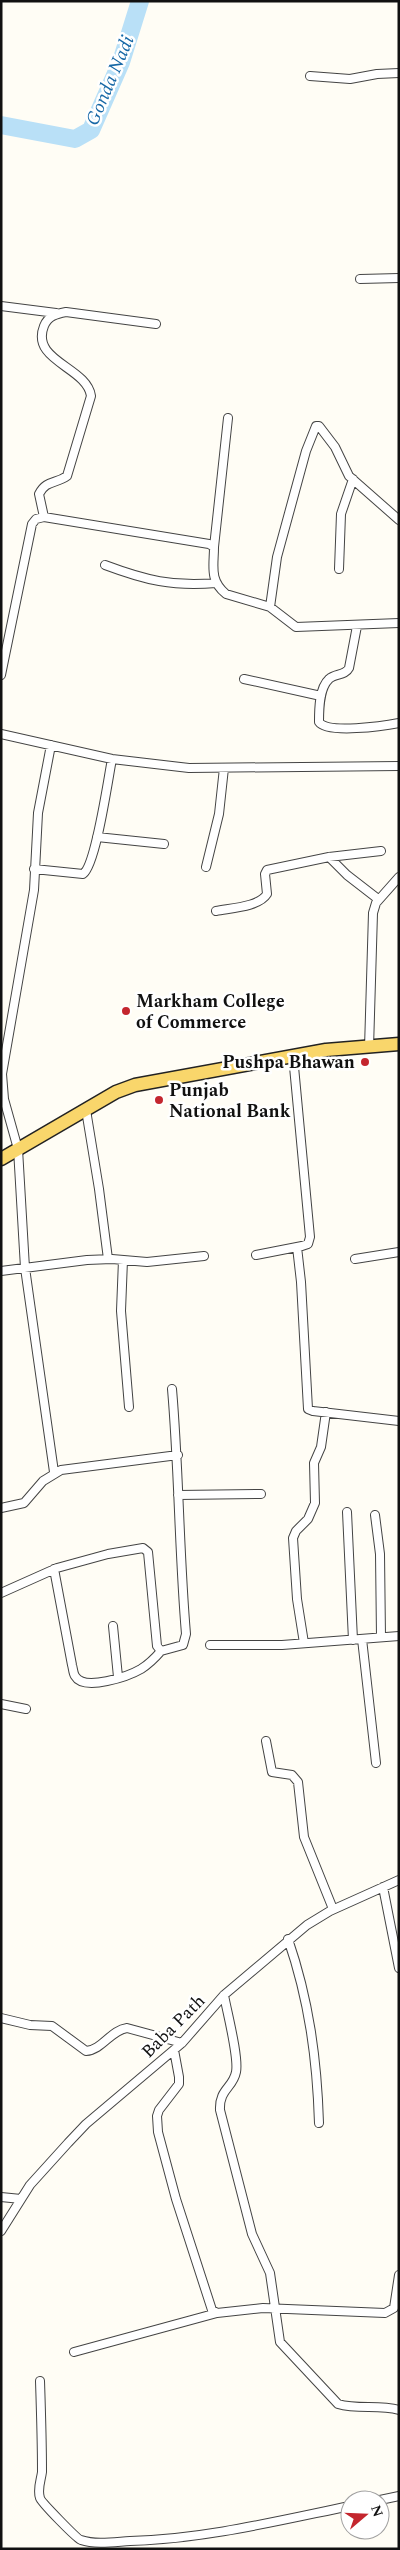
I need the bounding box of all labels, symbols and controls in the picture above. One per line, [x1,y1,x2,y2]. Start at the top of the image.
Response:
water label: Gonda Nadi [78,31,142,130]
place label: Markham College of Commerce [136,988,285,1036]
marker: Markham College of Commerce [120,1005,132,1017]
place label: Pushpa Bhawan [222,1049,355,1076]
marker: Pushpa Bhawan [359,1056,371,1068]
place label: Punjab National Bank [169,1077,291,1125]
marker: Punjab National Bank [153,1094,165,1106]
street label: Baba Path [135,1988,211,2064]
north arrow [340,2490,390,2540]
text: N [365,2502,389,2520]

